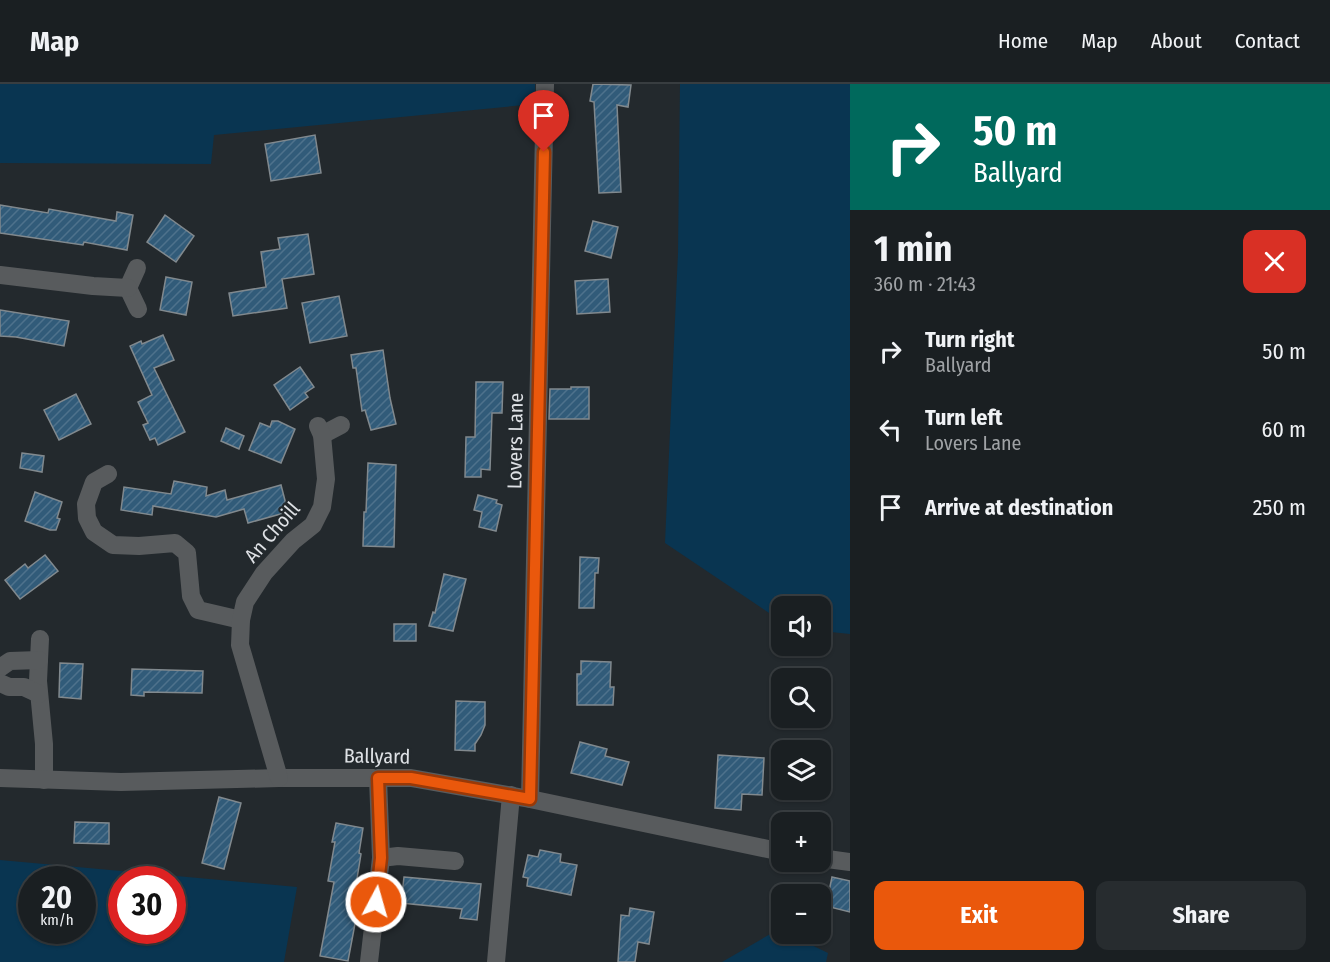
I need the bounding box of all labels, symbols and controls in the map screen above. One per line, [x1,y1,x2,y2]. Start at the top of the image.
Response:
text: Map [30,25,79,58]
text: Home [998,28,1048,54]
text: Map [1081,28,1118,54]
text: About [1151,28,1202,54]
text: Contact [1235,28,1300,54]
pin [518,90,569,152]
icon: arrive [527,99,560,132]
text: 50 m [973,106,1057,156]
icon: right [874,108,952,186]
text: Ballyard [973,157,1063,189]
text: 1 min [874,227,952,271]
button: close [1243,230,1306,293]
text: 360 m · 21:43 [874,272,976,296]
text: Turn right [925,326,1014,353]
icon: right [874,335,907,368]
text: 50 m [1262,338,1306,365]
text: Ballyard [925,353,991,377]
street label: Lovers Lane [502,393,528,489]
text: Turn left [925,404,1003,431]
icon: left [874,413,907,446]
text: 60 m [1262,416,1306,443]
text: Lovers Lane [925,431,1021,455]
icon: arrive [874,491,907,524]
text: Arrive at destination [925,494,1113,521]
text: 250 m [1253,494,1306,521]
street label: An Choill [239,497,305,567]
map controls [771,596,831,944]
button: sound [771,596,831,656]
button: search [771,668,831,728]
button: layers [771,740,831,800]
street label: Ballyard [344,743,410,769]
button: + [771,812,831,872]
speed limit sign: 30 [108,866,186,944]
position arrow [344,870,408,934]
text: 20 [42,880,72,916]
button: Exit [874,881,1084,950]
button: Share [1096,881,1306,950]
button: − [771,884,831,944]
text: km/h [40,911,74,929]

